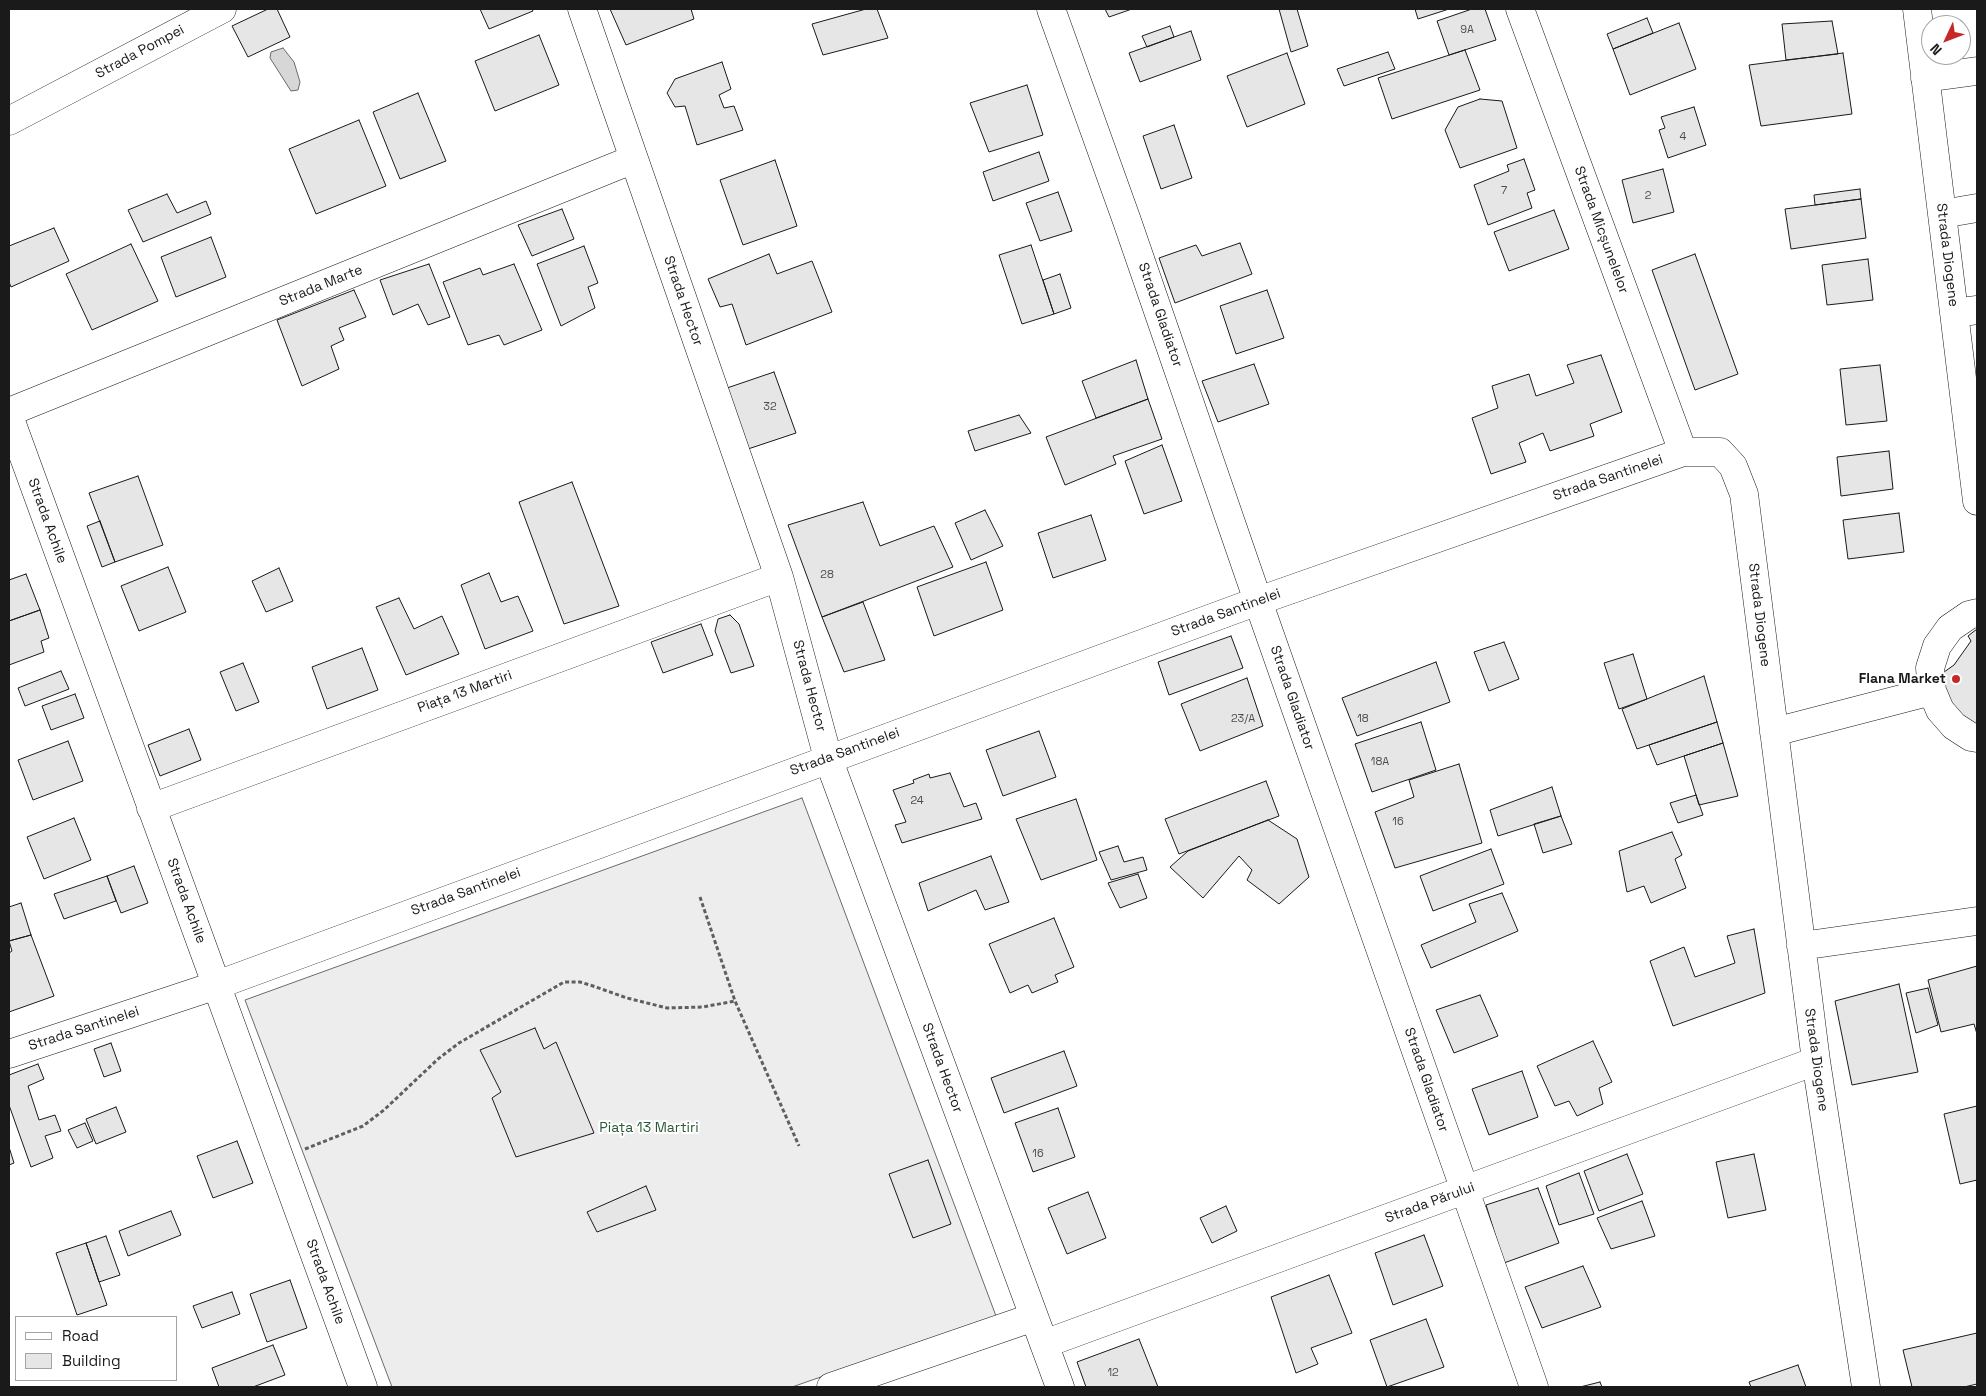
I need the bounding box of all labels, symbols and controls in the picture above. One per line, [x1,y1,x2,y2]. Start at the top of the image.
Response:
north arrow [1921,15,1971,65]
street label: Strada Pompei [93,22,187,82]
house number: 9A [1460,23,1474,37]
text: N [1926,40,1946,59]
house number: 4 [1680,130,1686,144]
street label: Strada Micșunelelor [1570,164,1632,296]
house number: 7 [1501,184,1507,198]
house number: 2 [1645,189,1651,203]
street label: Strada Diogene [1932,202,1962,308]
street label: Strada Hector [660,254,706,348]
street label: Strada Gladiator [1134,261,1186,369]
street label: Strada Marte [277,262,365,310]
house number: 32 [763,400,777,414]
street label: Strada Santinelei [1551,451,1665,505]
street label: Strada Achile [24,476,70,566]
street label: Strada Diogene [1744,562,1774,668]
house number: 28 [820,568,834,582]
street label: Strada Santinelei [1169,585,1283,641]
street label: Strada Hector [789,638,829,734]
street label: Strada Gladiator [1266,644,1318,752]
street label: Piața 13 Martiri [415,667,515,717]
place label: Flana Market [1859,671,1946,687]
marker: Flana Market [1950,673,1962,685]
house number: 23/A [1231,712,1255,726]
house number: 18 [1357,712,1369,726]
street label: Strada Santinelei [788,724,902,780]
house number: 18A [1371,755,1389,769]
house number: 24 [910,794,924,808]
house number: 16 [1392,815,1404,829]
street label: Strada Achile [163,856,209,946]
street label: Strada Santinelei [409,864,523,920]
street label: Strada Santinelei [26,1003,142,1055]
street label: Strada Diogene [1800,1007,1832,1113]
street label: Strada Hector [918,1021,966,1115]
street label: Strada Gladiator [1400,1026,1452,1134]
park label: Piața 13 Martiri [599,1120,699,1136]
house number: 16 [1032,1147,1044,1161]
street label: Strada Părului [1383,1179,1477,1227]
street label: Strada Achile [302,1237,348,1327]
legend [15,1316,178,1381]
text: Road [62,1326,99,1345]
text: Building [62,1351,121,1370]
house number: 12 [1107,1366,1119,1380]

